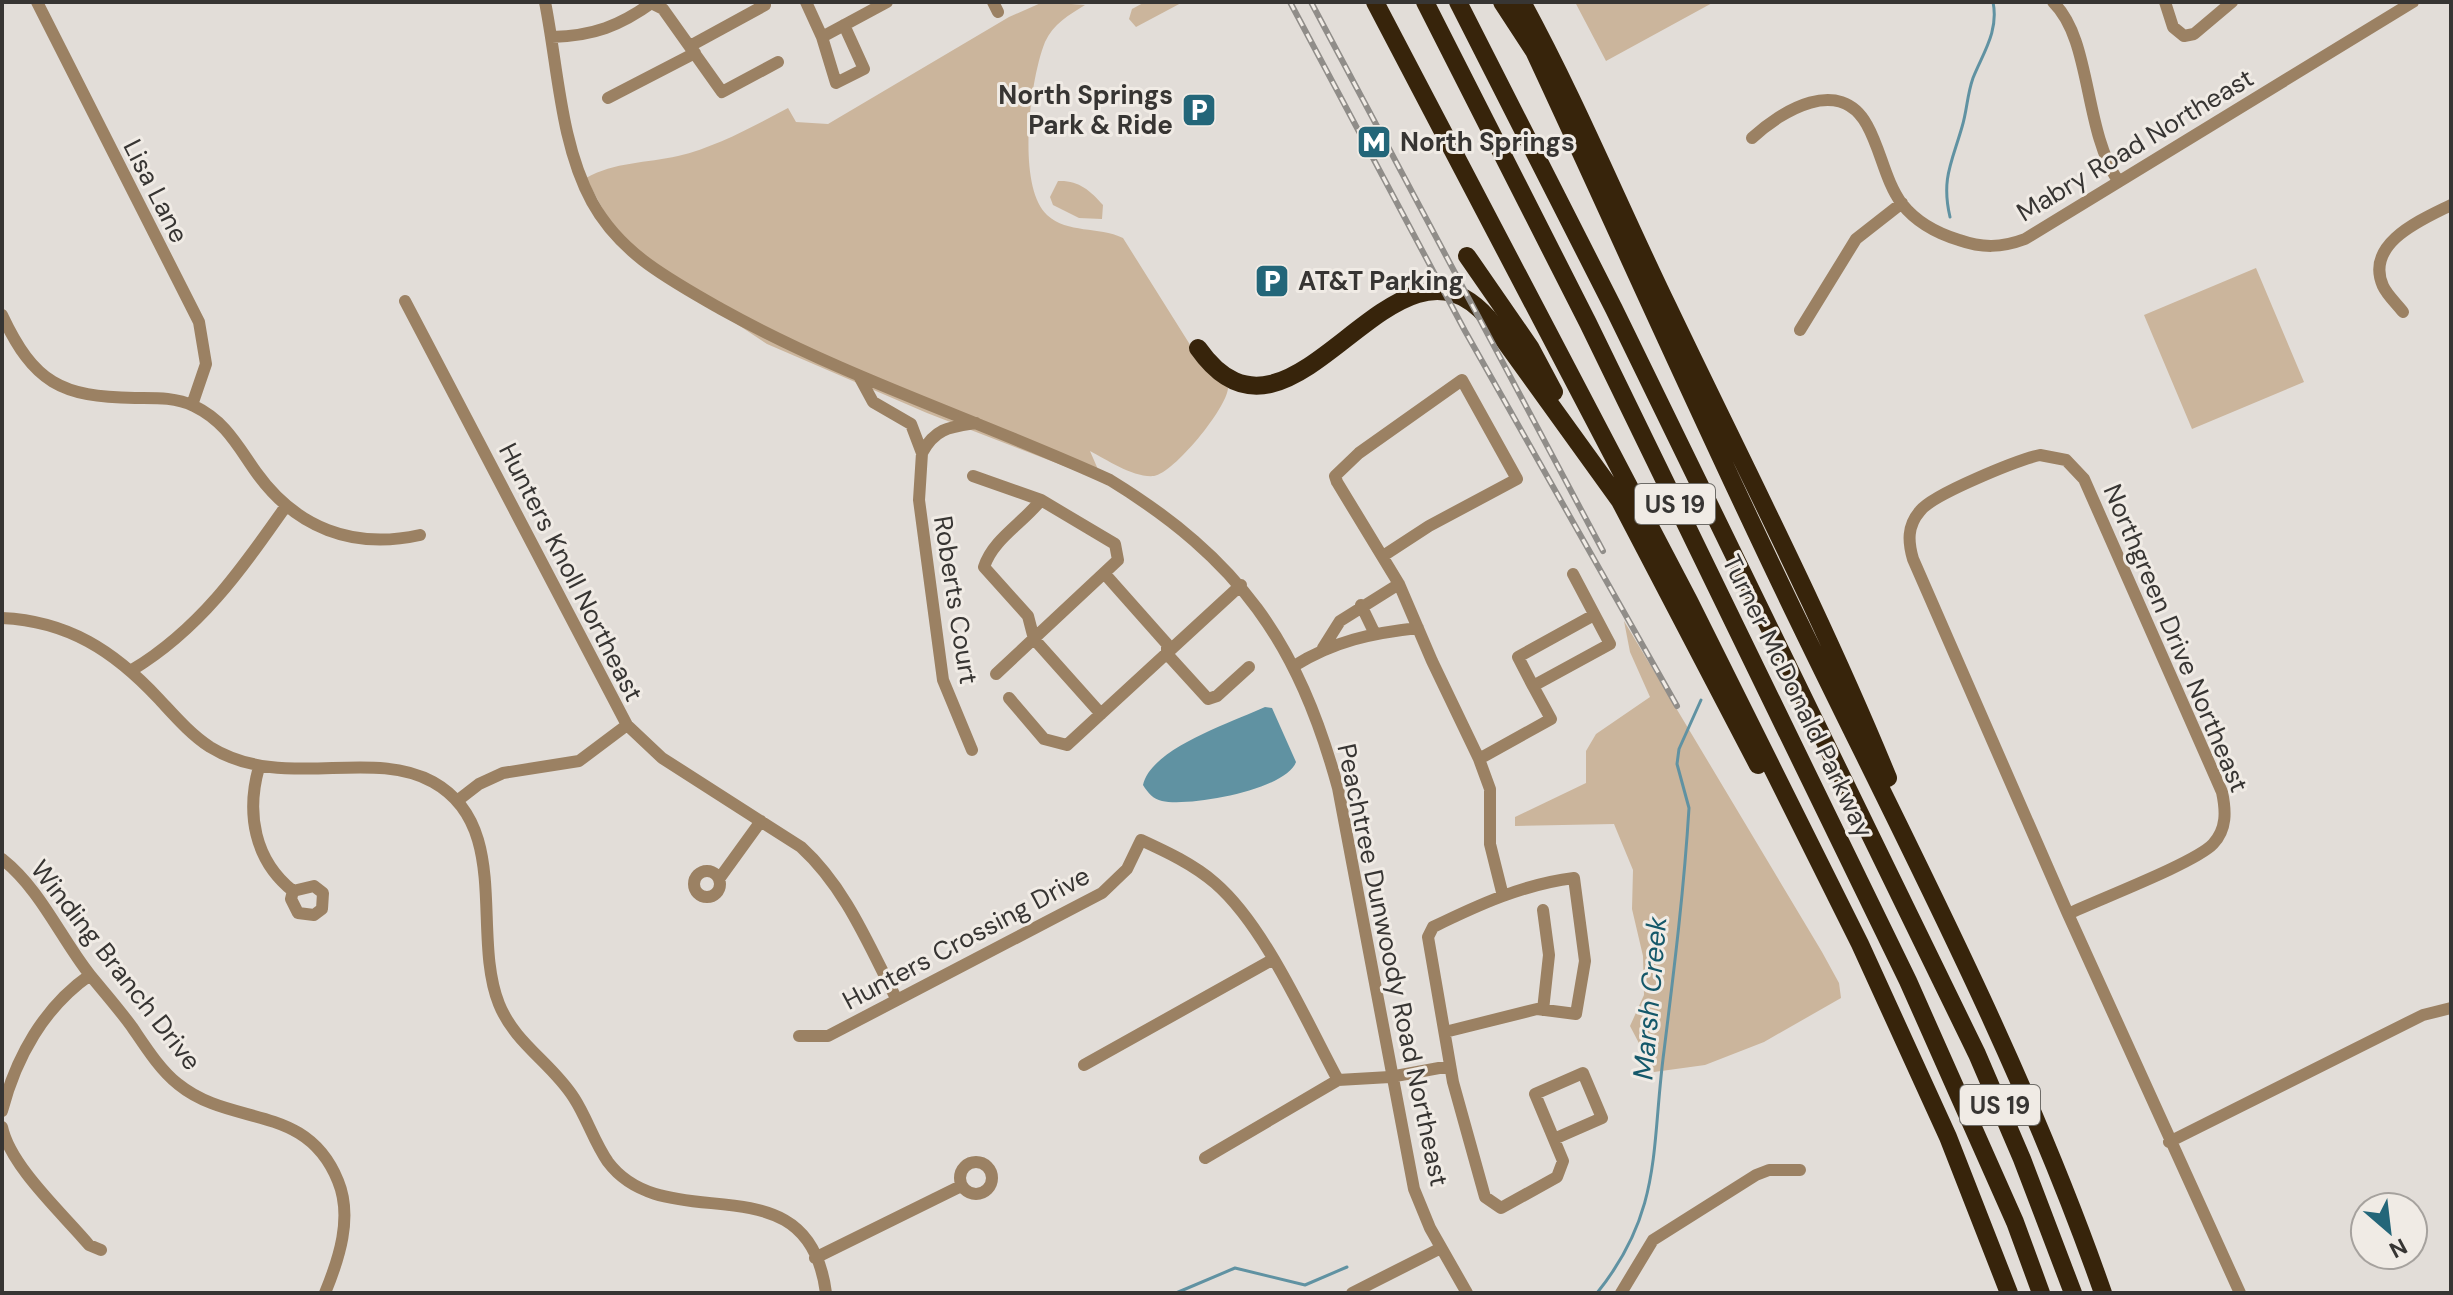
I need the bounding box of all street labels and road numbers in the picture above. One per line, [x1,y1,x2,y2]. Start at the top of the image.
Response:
street label: Mabry Road Northeast [2010,61,2260,229]
street label: Lisa Lane [116,134,196,248]
street label: Hunters Knoll Northeast [491,437,651,707]
street label: Northgreen Drive Northeast [2096,479,2256,797]
road number: US 19 [1635,484,1715,524]
street label: Roberts Court [926,514,986,686]
street label: Turner McDonald Parkway [1715,549,1881,843]
street label: Peachtree Dunwoody Road Northeast [1329,741,1457,1189]
street label: Winding Branch Drive [23,853,209,1077]
street label: Hunters Crossing Drive [837,858,1095,1018]
road number: US 19 [1960,1085,2040,1125]

